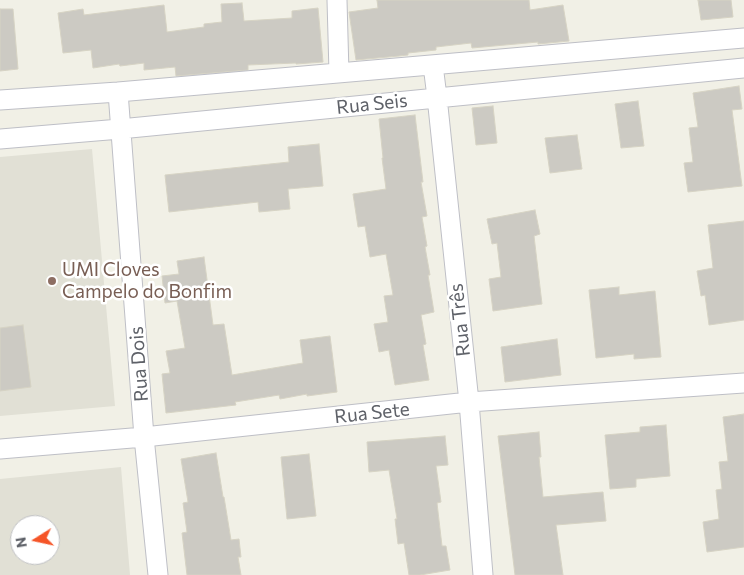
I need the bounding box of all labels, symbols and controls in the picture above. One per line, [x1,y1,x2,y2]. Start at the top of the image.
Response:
street label: Rua Seis [335,89,409,119]
place label: UMI Cloves Campelo do Bonfim [62,259,232,303]
marker: UMI Cloves Campelo do Bonfim [46,275,58,287]
street label: Rua Três [445,282,475,358]
street label: Rua Dois [125,325,153,403]
street label: Rua Sete [333,398,411,428]
north arrow [10,515,60,565]
text: N [11,536,30,549]

